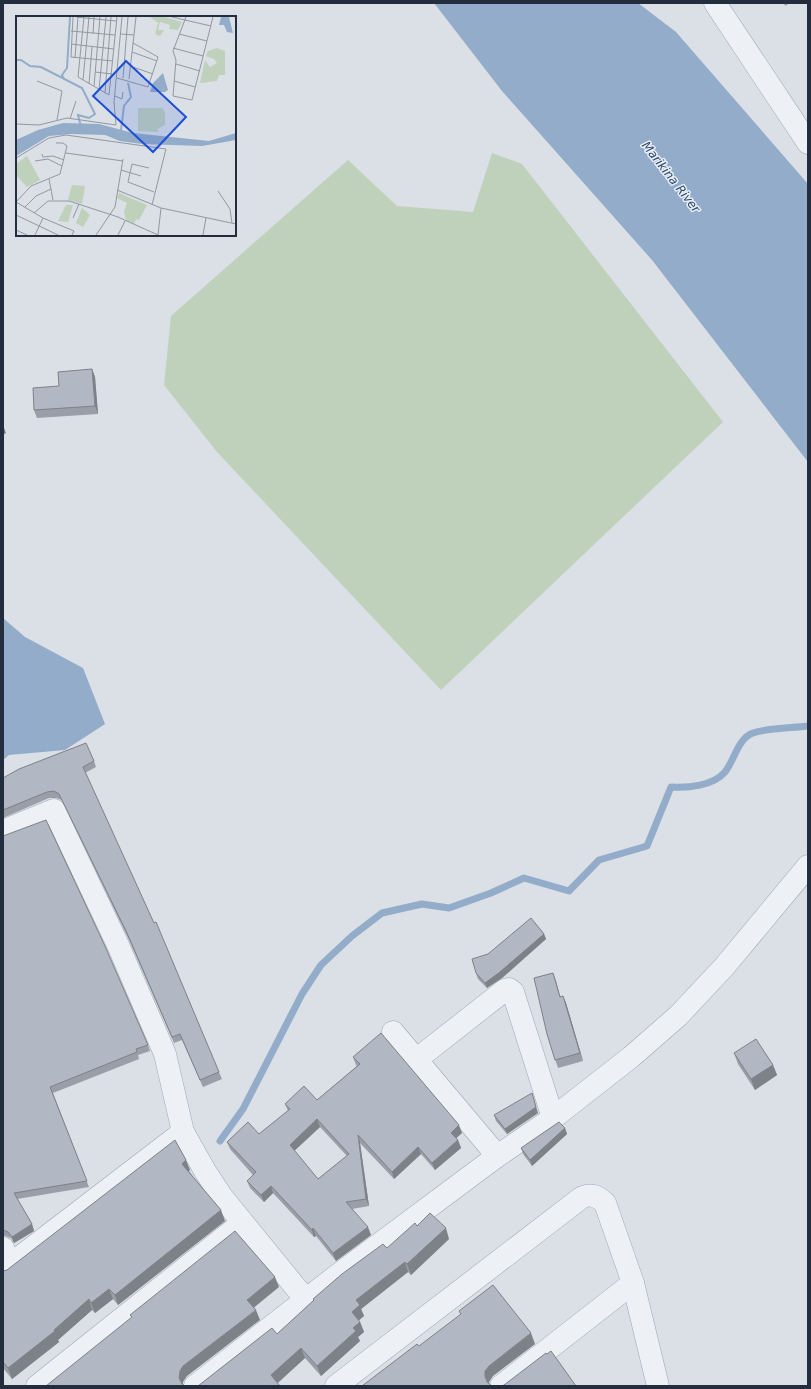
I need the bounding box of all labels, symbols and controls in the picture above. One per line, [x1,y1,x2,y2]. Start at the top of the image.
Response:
inset map [16,16,236,236]
water label: Marikina River [639,139,704,216]

